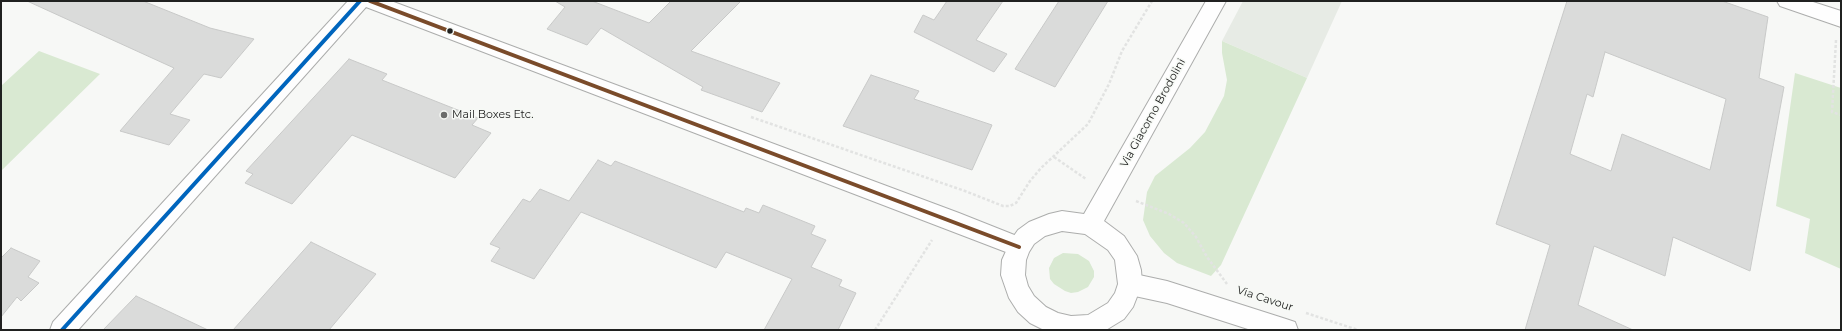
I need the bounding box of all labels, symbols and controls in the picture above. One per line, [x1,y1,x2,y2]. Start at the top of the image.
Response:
unlabelled marker [445,26,455,36]
street label: Via Giacomo Brodolini [1118,56,1188,170]
place label: Mail Boxes Etc. [452,108,534,122]
marker: Mail Boxes Etc. [439,110,449,120]
street label: Via Cavour [1235,284,1295,314]

